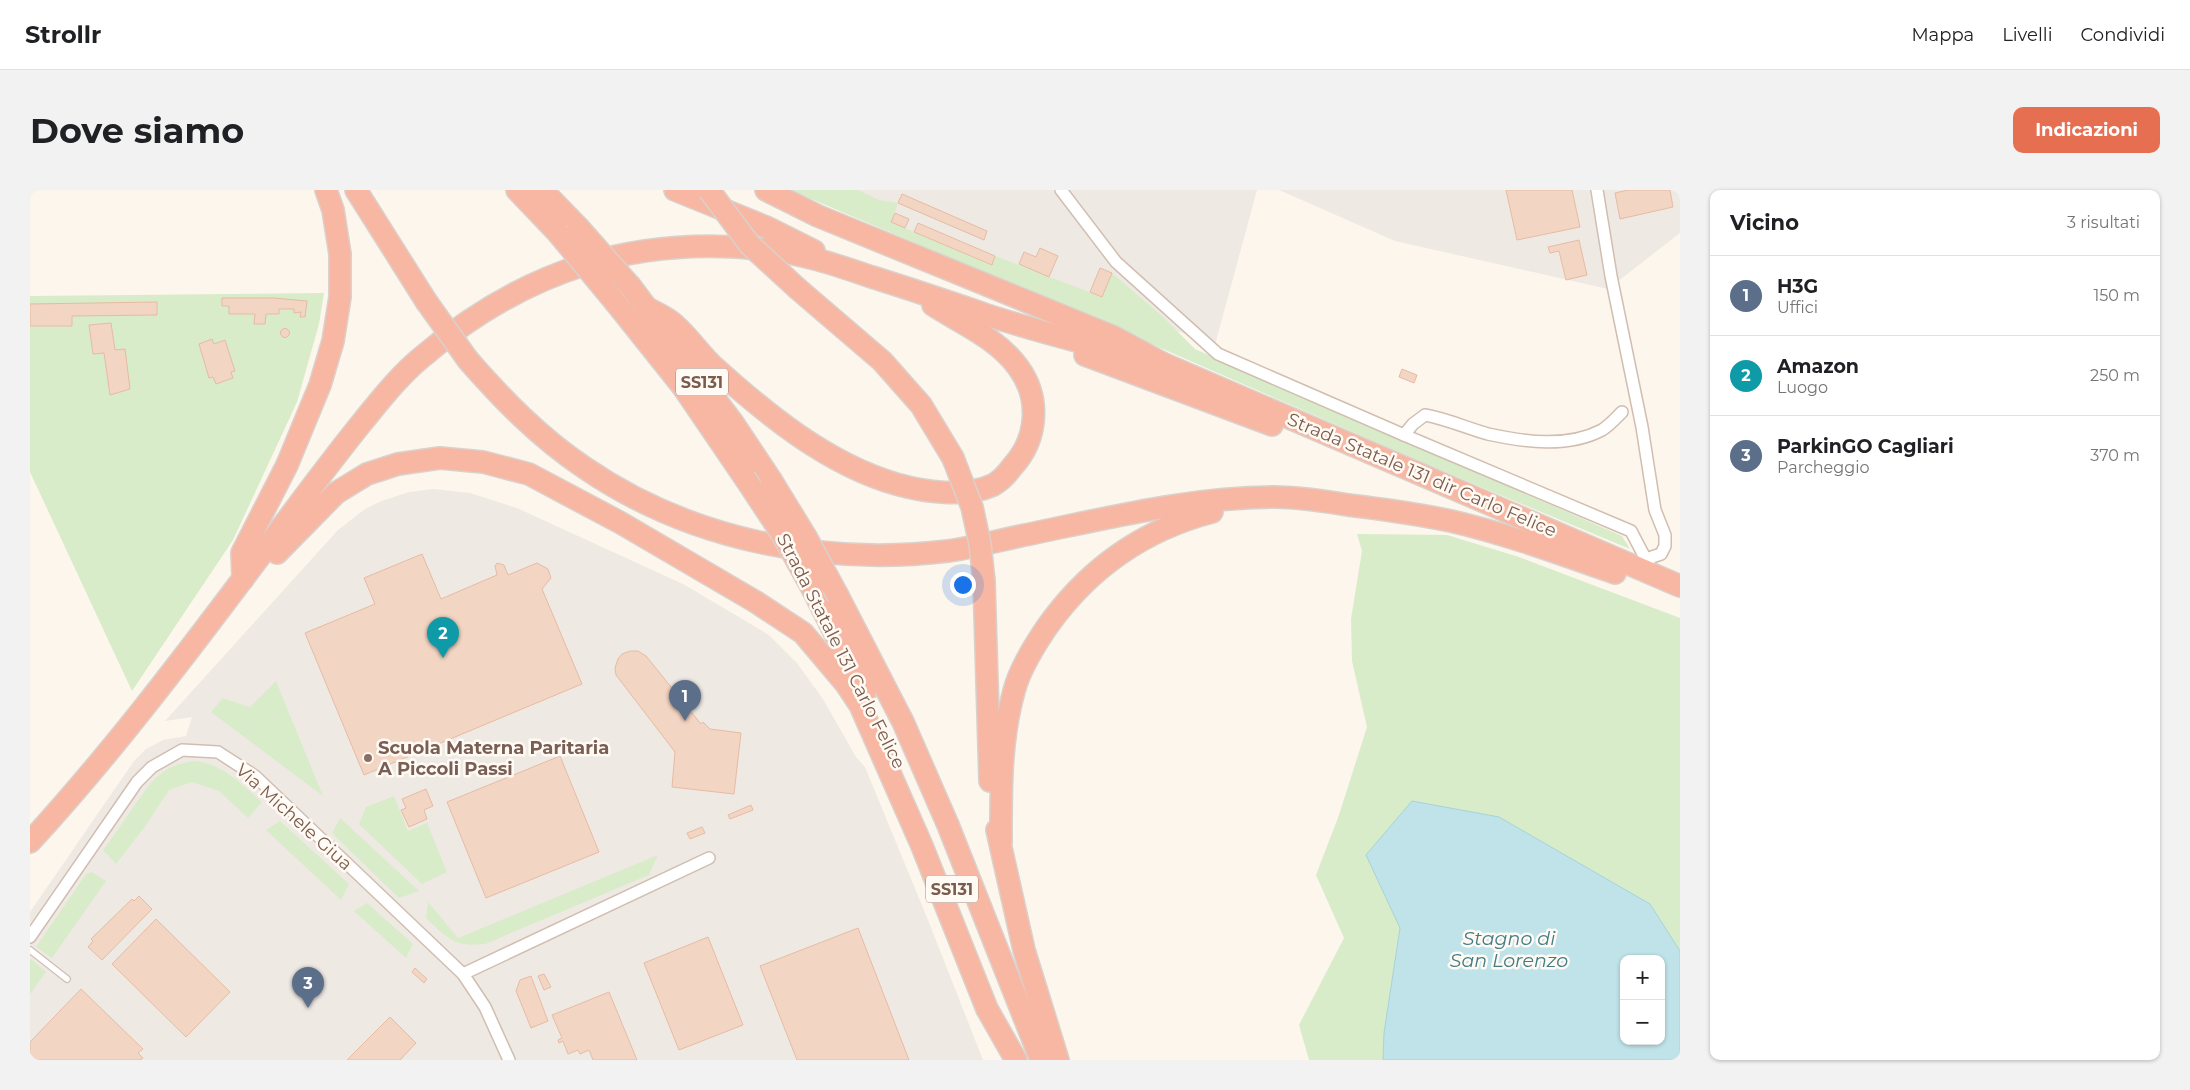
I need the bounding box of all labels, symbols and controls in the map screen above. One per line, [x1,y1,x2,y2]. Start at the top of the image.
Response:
text: Strollr [25,20,101,49]
text: Mappa [1911,24,1974,46]
text: Livelli [2002,24,2053,46]
text: Condividi [2081,24,2165,46]
button: Indicazioni [2013,107,2160,153]
text: Dove siamo [30,109,244,152]
text: Vicino [1730,210,1799,235]
text: 3 risultati [2067,213,2140,232]
text: H3G [1777,275,1818,298]
text: 1 [1743,286,1749,305]
text: 150 m [2093,286,2140,305]
text: Uffici [1777,298,1818,317]
text: Amazon [1777,355,1859,378]
text: 2 [1741,366,1751,385]
text: 250 m [2090,366,2140,385]
road number: SS131 [676,368,728,396]
text: Luogo [1777,378,1828,397]
street label: Strada Statale 131 dir Carlo Felice [1284,408,1560,542]
text: ParkinGO Cagliari [1777,435,1954,458]
text: 3 [1741,446,1751,465]
text: 370 m [2090,446,2140,465]
text: Parcheggio [1777,458,1870,477]
street label: Strada Statale 131 Carlo Felice [772,530,910,772]
your location [950,572,976,598]
pin: 2 [427,617,459,658]
pin: 1 [669,680,701,721]
place label: Scuola Materna Paritaria A Piccoli Passi [377,737,609,780]
marker: Scuola Materna Paritaria A Piccoli Passi [362,752,374,764]
street label: Via Michele Giua [231,759,357,875]
road number: SS131 [926,876,978,902]
water label: Stagno di San Lorenzo [1450,927,1568,972]
map controls [1620,955,1665,1045]
button: + [1620,955,1665,1000]
pin: 3 [292,967,324,1008]
button: − [1620,1000,1665,1045]

